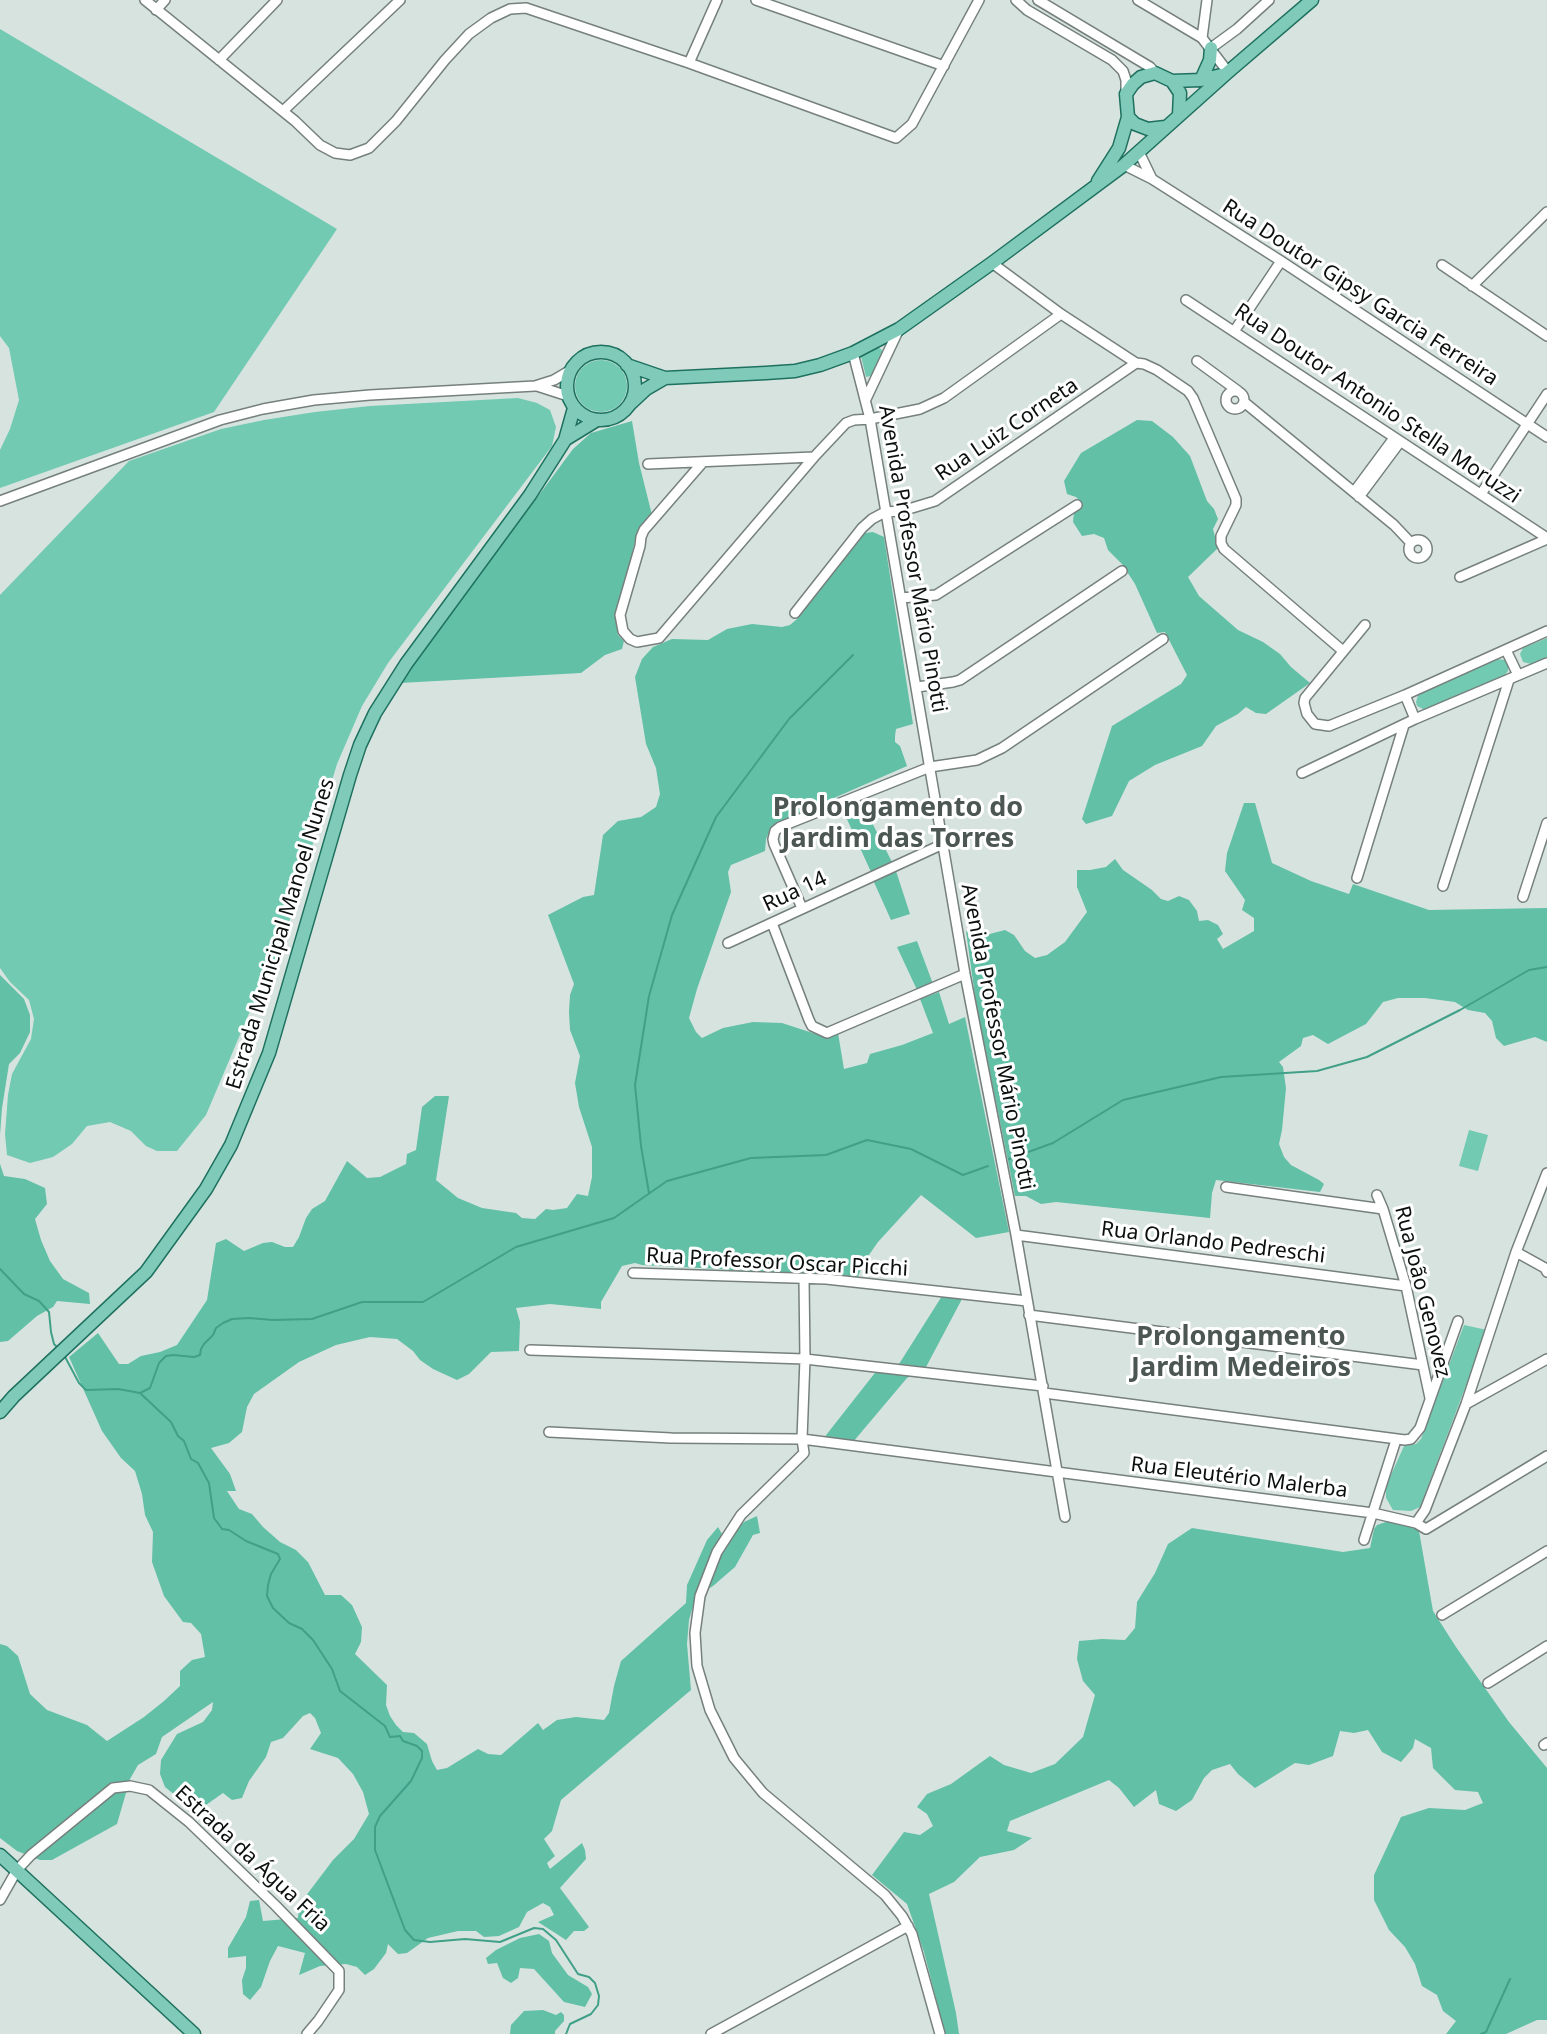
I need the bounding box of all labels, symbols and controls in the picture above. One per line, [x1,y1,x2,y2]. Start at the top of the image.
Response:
street label: Rua Doutor Gipsy Garcia Ferreira [1217,194,1503,392]
street label: Rua Doutor Antonio Stella Moruzzi [1229,299,1525,509]
street label: Rua Luiz Corneta [931,373,1083,487]
street label: Avenida Professor Mário Pinotti [873,403,951,715]
street label: Estrada Municipal Manoel Nunes [222,775,340,1093]
district label: Prolongamento do Jardim das Torres [773,792,1023,855]
street label: Rua 14 [759,866,831,918]
street label: Avenida Professor Mário Pinotti [955,882,1039,1192]
street label: Rua João Genovez [1388,1203,1456,1381]
street label: Rua Orlando Pedreschi [1099,1217,1327,1269]
street label: Rua Professor Oscar Picchi [645,1244,909,1282]
district label: Prolongamento Jardim Medeiros [1131,1321,1351,1384]
street label: Rua Eleutério Malerba [1129,1452,1349,1504]
street label: Estrada da Água Fria [169,1781,335,1937]

